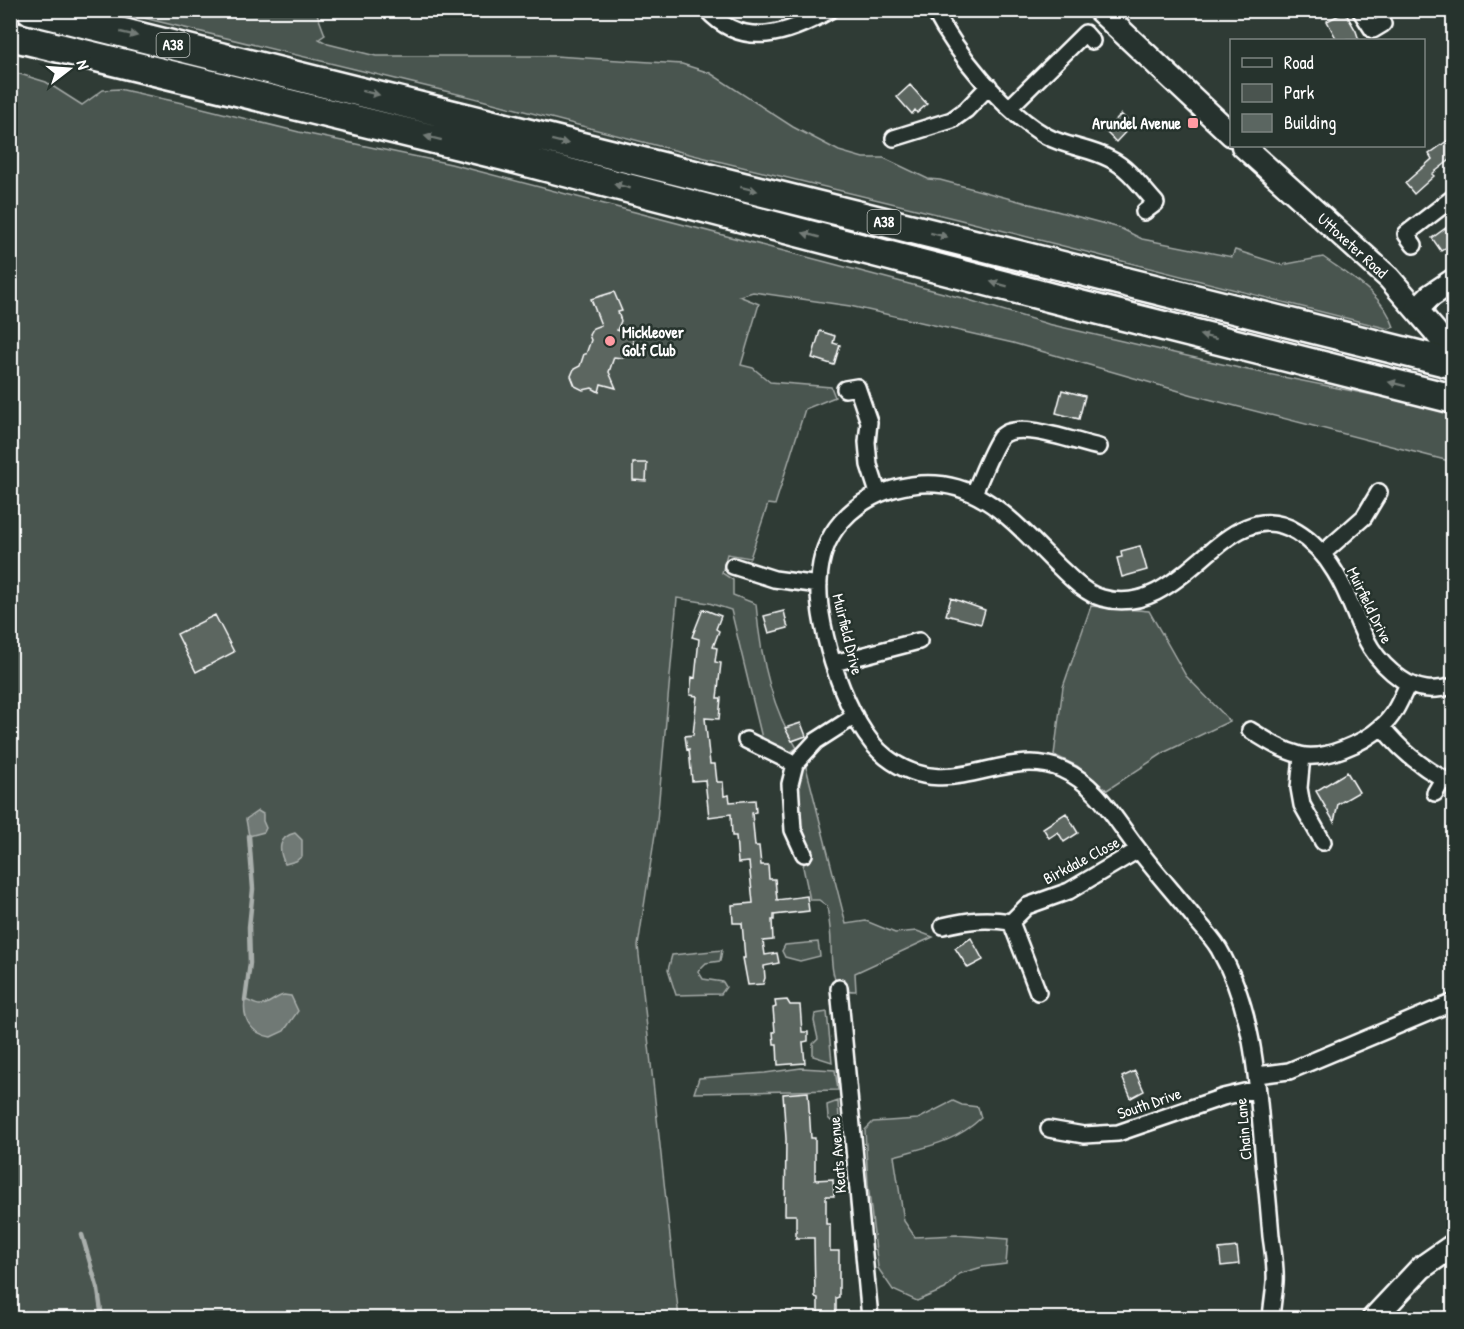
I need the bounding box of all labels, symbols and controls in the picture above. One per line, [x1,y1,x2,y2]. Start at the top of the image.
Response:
one-way arrow [120,30,139,39]
road number: A38 [156,33,190,57]
north arrow [39,39,99,99]
legend [1230,39,1425,147]
text: Road [1284,50,1314,75]
text: N [72,57,95,72]
text: Park [1284,80,1315,105]
one-way arrow [362,89,381,99]
text: Building [1284,110,1336,135]
place label: Arundel Avenue [1092,112,1182,134]
marker: Arundel Avenue [1186,116,1200,130]
one-way arrow [424,133,442,143]
one-way arrow [551,137,569,147]
one-way arrow [613,181,631,190]
one-way arrow [740,184,759,194]
street label: Uttoxeter Road [1313,208,1393,283]
road number: A38 [868,210,900,234]
one-way arrow [801,230,819,239]
one-way arrow [930,231,948,241]
one-way arrow [990,279,1008,288]
place label: Mickleover Golf Club [622,321,685,361]
one-way arrow [1199,331,1217,341]
marker: Mickleover Golf Club [603,334,617,348]
one-way arrow [1388,379,1406,389]
street label: Muirfield Drive [1342,563,1398,648]
street label: Muirfield Drive [827,591,869,677]
street label: Birkdale Close [1039,830,1124,889]
street label: South Drive [1114,1082,1184,1124]
street label: Chain Lane [1229,1096,1257,1161]
street label: Keats Avenue [823,1115,851,1194]

